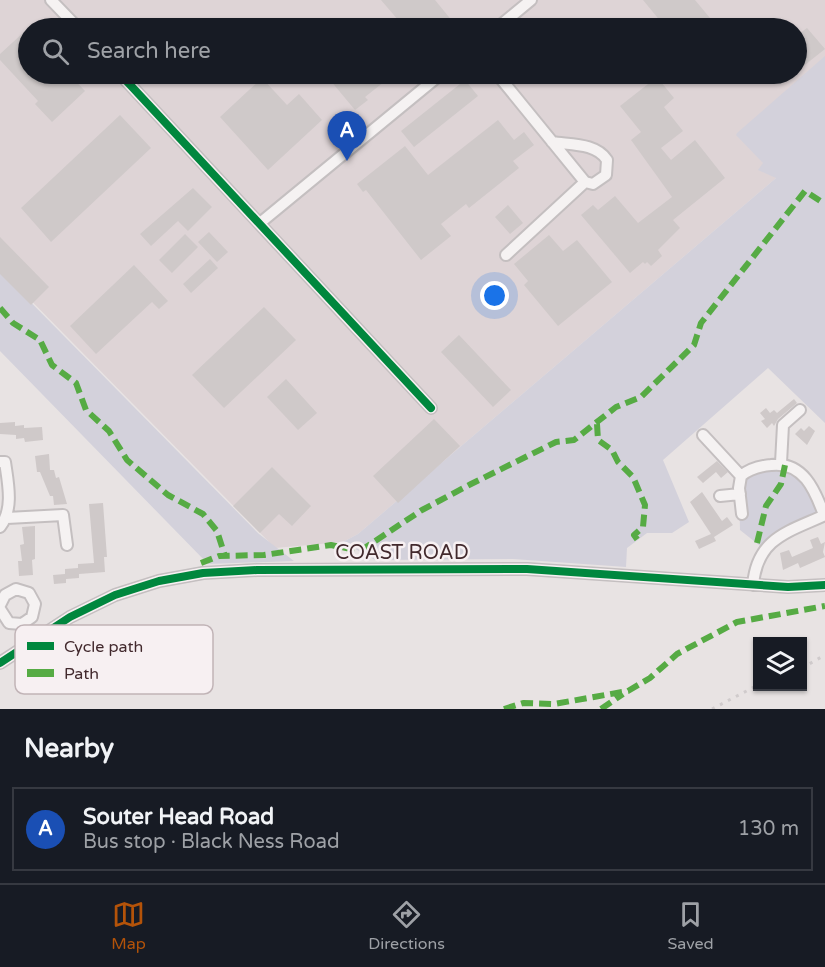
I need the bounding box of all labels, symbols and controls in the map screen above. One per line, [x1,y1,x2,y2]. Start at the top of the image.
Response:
search box [18,18,807,84]
icon: search [39,35,72,68]
text: Search here [87,38,211,64]
pin: A [328,112,366,161]
your location [480,281,509,310]
street label: COAST ROAD [335,541,469,565]
legend [15,625,213,694]
text: Cycle path [64,637,143,657]
map controls [753,637,807,691]
button: layers [753,637,807,691]
text: Path [64,664,99,684]
text: Nearby [24,733,114,764]
text: Souter Head Road [83,804,274,830]
text: A [38,817,53,841]
text: 130 m [738,817,799,841]
text: Bus stop · Black Ness Road [83,830,340,854]
tab: Map [111,898,146,954]
tab: Directions [368,898,445,954]
tab: Saved [667,898,714,954]

